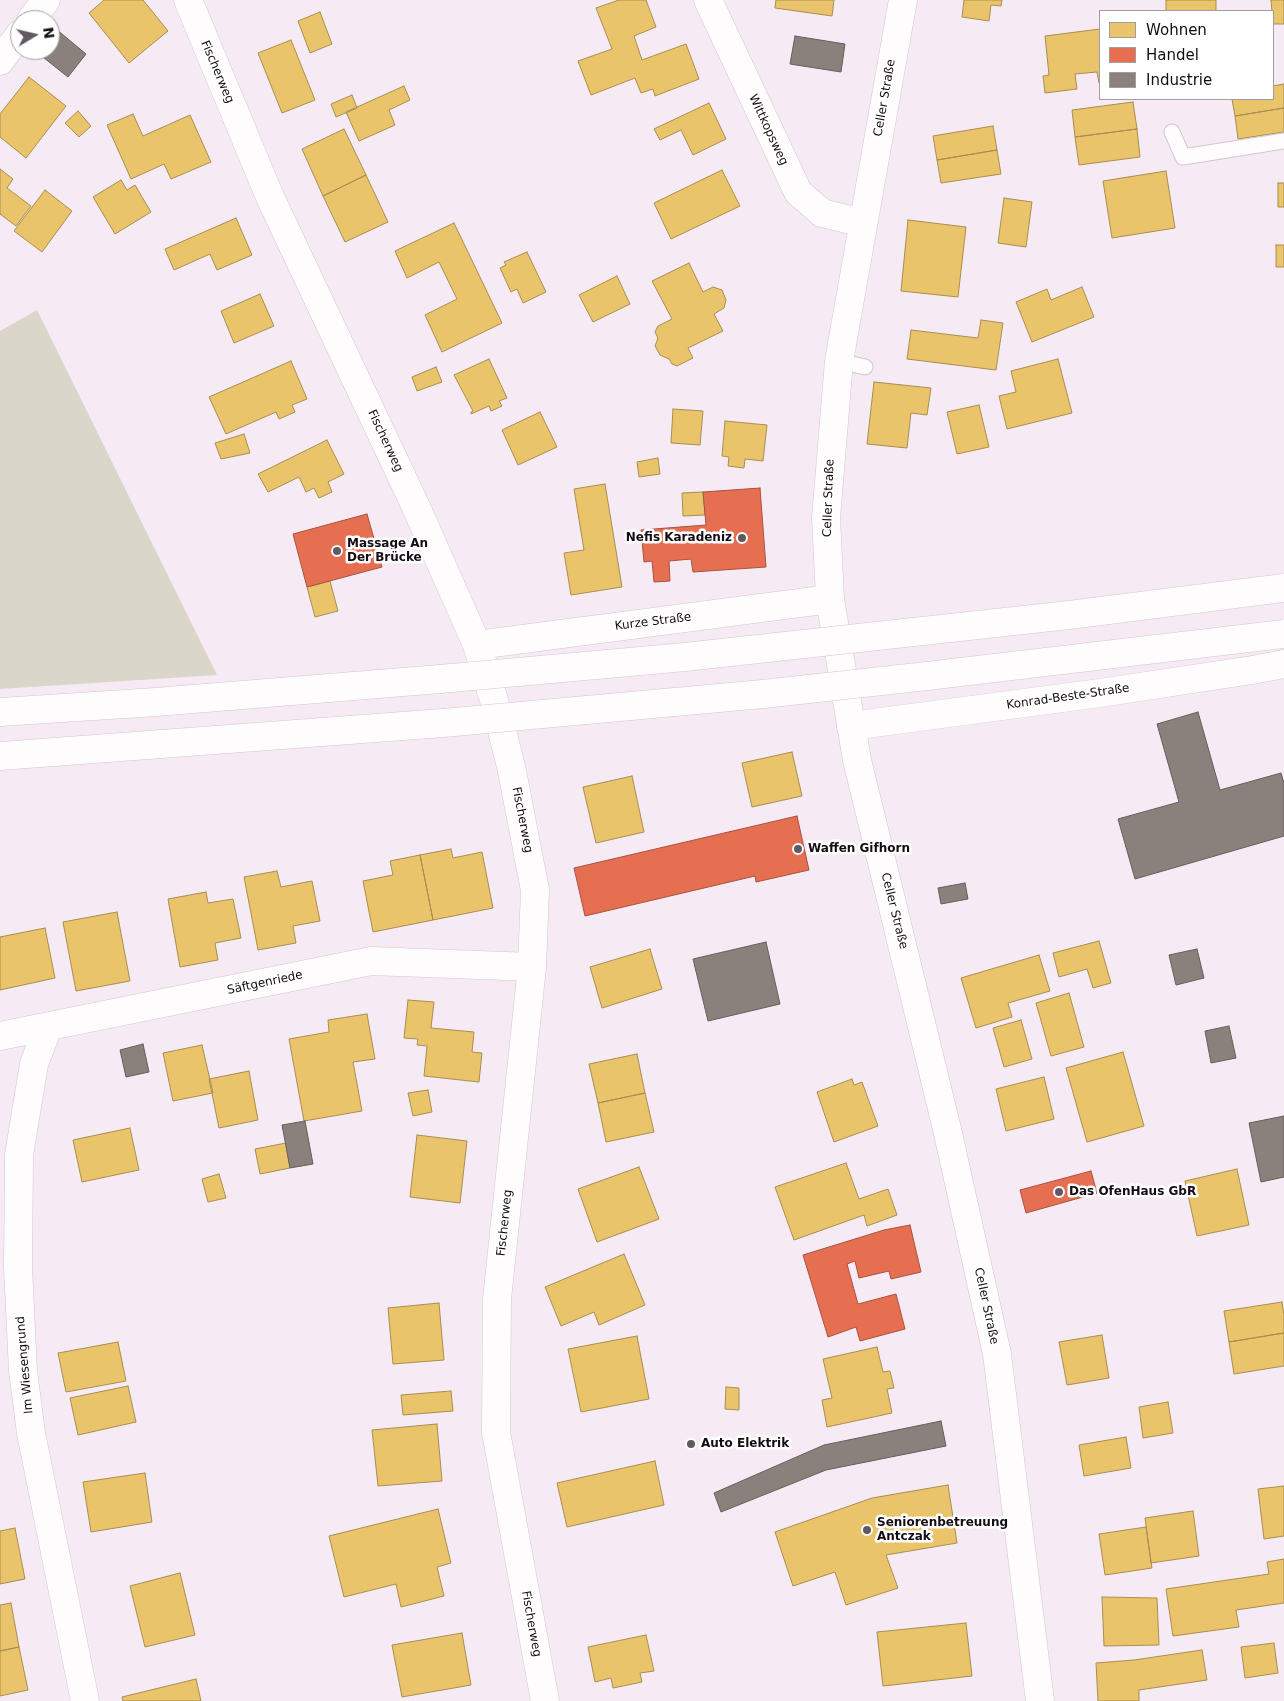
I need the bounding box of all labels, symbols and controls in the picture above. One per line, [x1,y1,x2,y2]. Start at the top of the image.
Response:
north arrow [10,10,60,60]
legend [1099,10,1274,100]
text: Wohnen [1146,21,1207,39]
text: N [40,26,58,40]
street label: Fischerweg [197,38,237,106]
text: Handel [1146,46,1199,64]
street label: Celler Straße [871,58,899,138]
text: Industrie [1146,71,1212,89]
street label: Wittkopsweg [745,92,791,168]
street label: Fischerweg [364,408,406,474]
street label: Celler Straße [820,459,838,537]
place label: Nefis Karadeniz [626,531,732,545]
marker: Nefis Karadeniz [736,532,748,544]
place label: Massage An Der Brücke [347,537,428,565]
marker: Massage An Der Brücke [331,545,343,557]
street label: Kurze Straße [614,610,692,634]
street label: Konrad-Beste-Straße [1006,681,1130,713]
street label: Fischerweg [509,786,535,854]
place label: Waffen Gifhorn [808,842,910,856]
marker: Waffen Gifhorn [792,843,804,855]
street label: Celler Straße [878,871,910,951]
street label: Säftgenriede [226,968,304,998]
place label: Das OfenHaus GbR [1069,1185,1196,1199]
marker: Das OfenHaus GbR [1053,1186,1065,1198]
street label: Fischerweg [494,1189,516,1257]
street label: Celler Straße [971,1266,1001,1346]
street label: Im Wiesengrund [14,1316,36,1414]
place label: Auto Elektrik [701,1437,789,1451]
marker: Auto Elektrik [685,1438,697,1450]
place label: Seniorenbetreuung Antczak [877,1516,1008,1544]
marker: Seniorenbetreuung Antczak [861,1524,873,1536]
street label: Fischerweg [518,1590,544,1658]

